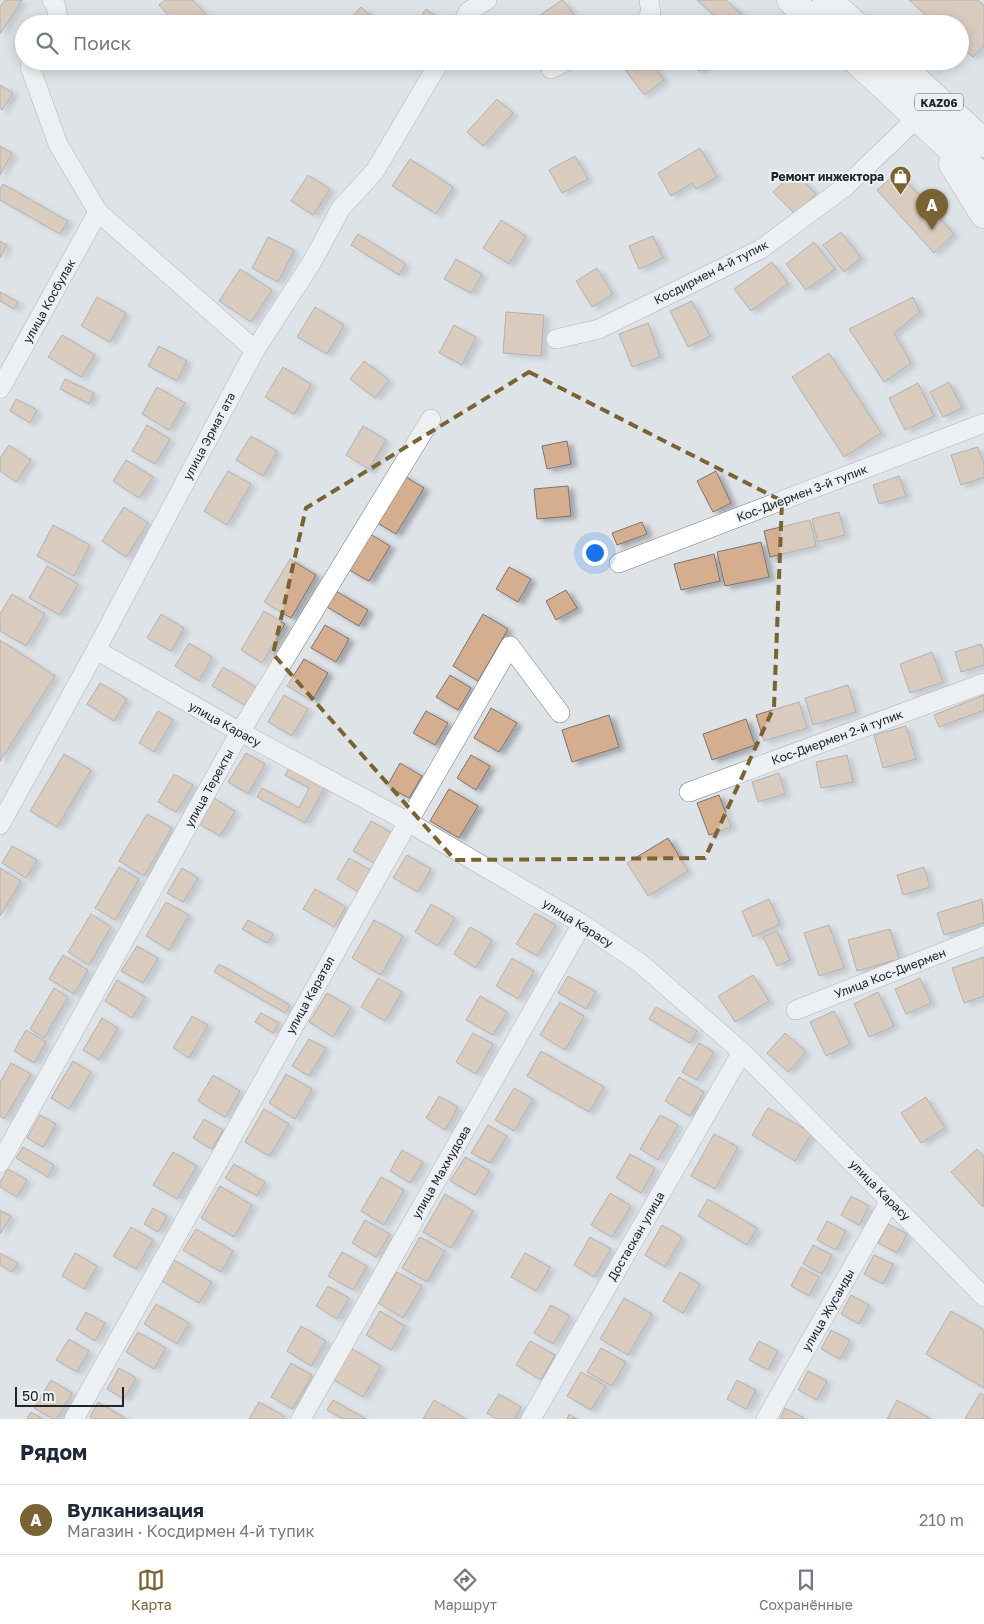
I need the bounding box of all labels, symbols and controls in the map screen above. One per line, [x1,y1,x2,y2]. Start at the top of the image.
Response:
search box [15,15,969,70]
icon: search [33,29,61,57]
text: Поиск [73,31,132,54]
road number: KАZ06 [915,94,963,110]
shop icon: Ремонт инжектора [888,164,912,195]
place label: Ремонт инжектора [771,169,884,184]
pin: A [916,189,948,230]
street label: Косдирмен 4-й тупик [651,237,771,307]
street label: улица Косбулак [20,256,78,346]
street label: улица Эрмат ата [180,390,238,482]
street label: Кос-Диермен 3-й тупик [734,461,870,525]
your location [582,540,608,566]
street label: улица Карасу [186,698,264,750]
street label: Кос-Диермен 2-й тупик [769,706,905,768]
street label: улица Теректы [181,746,237,830]
street label: улица Карасу [540,895,616,951]
street label: Улица Кос-Диермен [832,945,948,1001]
street label: улица Каратал [282,953,338,1037]
street label: улица Махмудова [408,1123,474,1221]
street label: улица Карасу [846,1156,914,1224]
street label: Достаскан улица [604,1189,668,1283]
street label: улица Жусанды [798,1266,858,1354]
scale bar [15,1384,124,1407]
text: 50 m [22,1387,55,1404]
text: Рядом [20,1439,87,1465]
text: Вулканизация [67,1498,204,1521]
text: A [30,1510,42,1530]
text: 210 m [919,1510,964,1530]
text: Магазин · Косдирмен 4-й тупик [67,1521,315,1541]
tab: Карта [131,1566,172,1613]
tab: Маршрут [434,1566,497,1613]
tab: Сохранённые [759,1566,853,1613]

